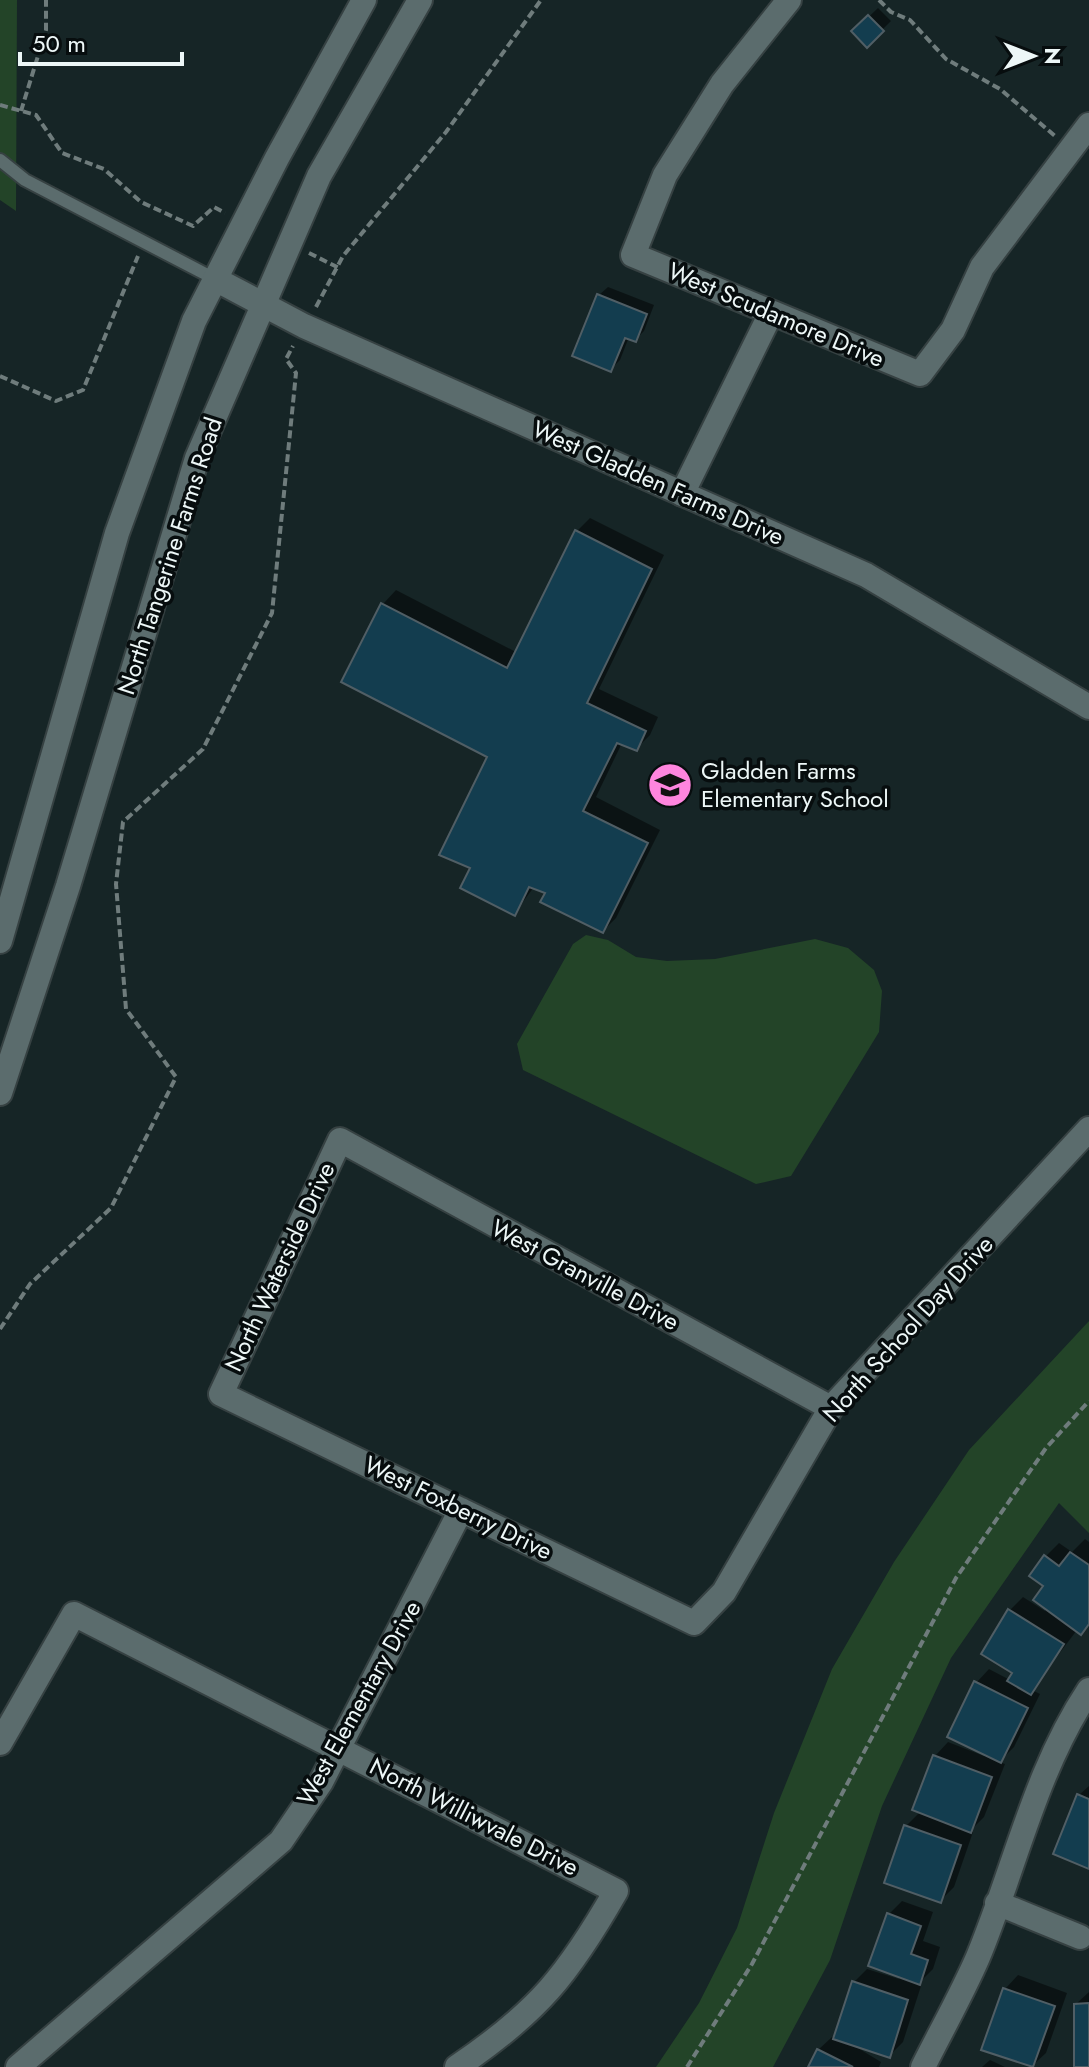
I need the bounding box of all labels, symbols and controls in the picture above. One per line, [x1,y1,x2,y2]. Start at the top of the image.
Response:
scale bar [20,16,182,66]
north arrow [993,16,1073,96]
text: 50 m [32,26,86,61]
text: N [1037,47,1069,65]
street label: West Scudamore Drive [663,253,890,376]
street label: West Gladden Farms Drive [527,411,790,554]
street label: North Tangerine Farms Road [108,413,231,699]
place label: Gladden Farms Elementary School [701,753,889,816]
school or university icon: Gladden Farms Elementary School [646,761,694,809]
street label: North Waterside Drive [216,1156,343,1377]
street label: West Granville Drive [485,1210,685,1339]
street label: North School Day Drive [814,1228,1001,1430]
street label: West Foxberry Drive [358,1447,558,1568]
street label: West Elementary Drive [288,1594,429,1811]
street label: North Williwvale Drive [364,1749,585,1884]

